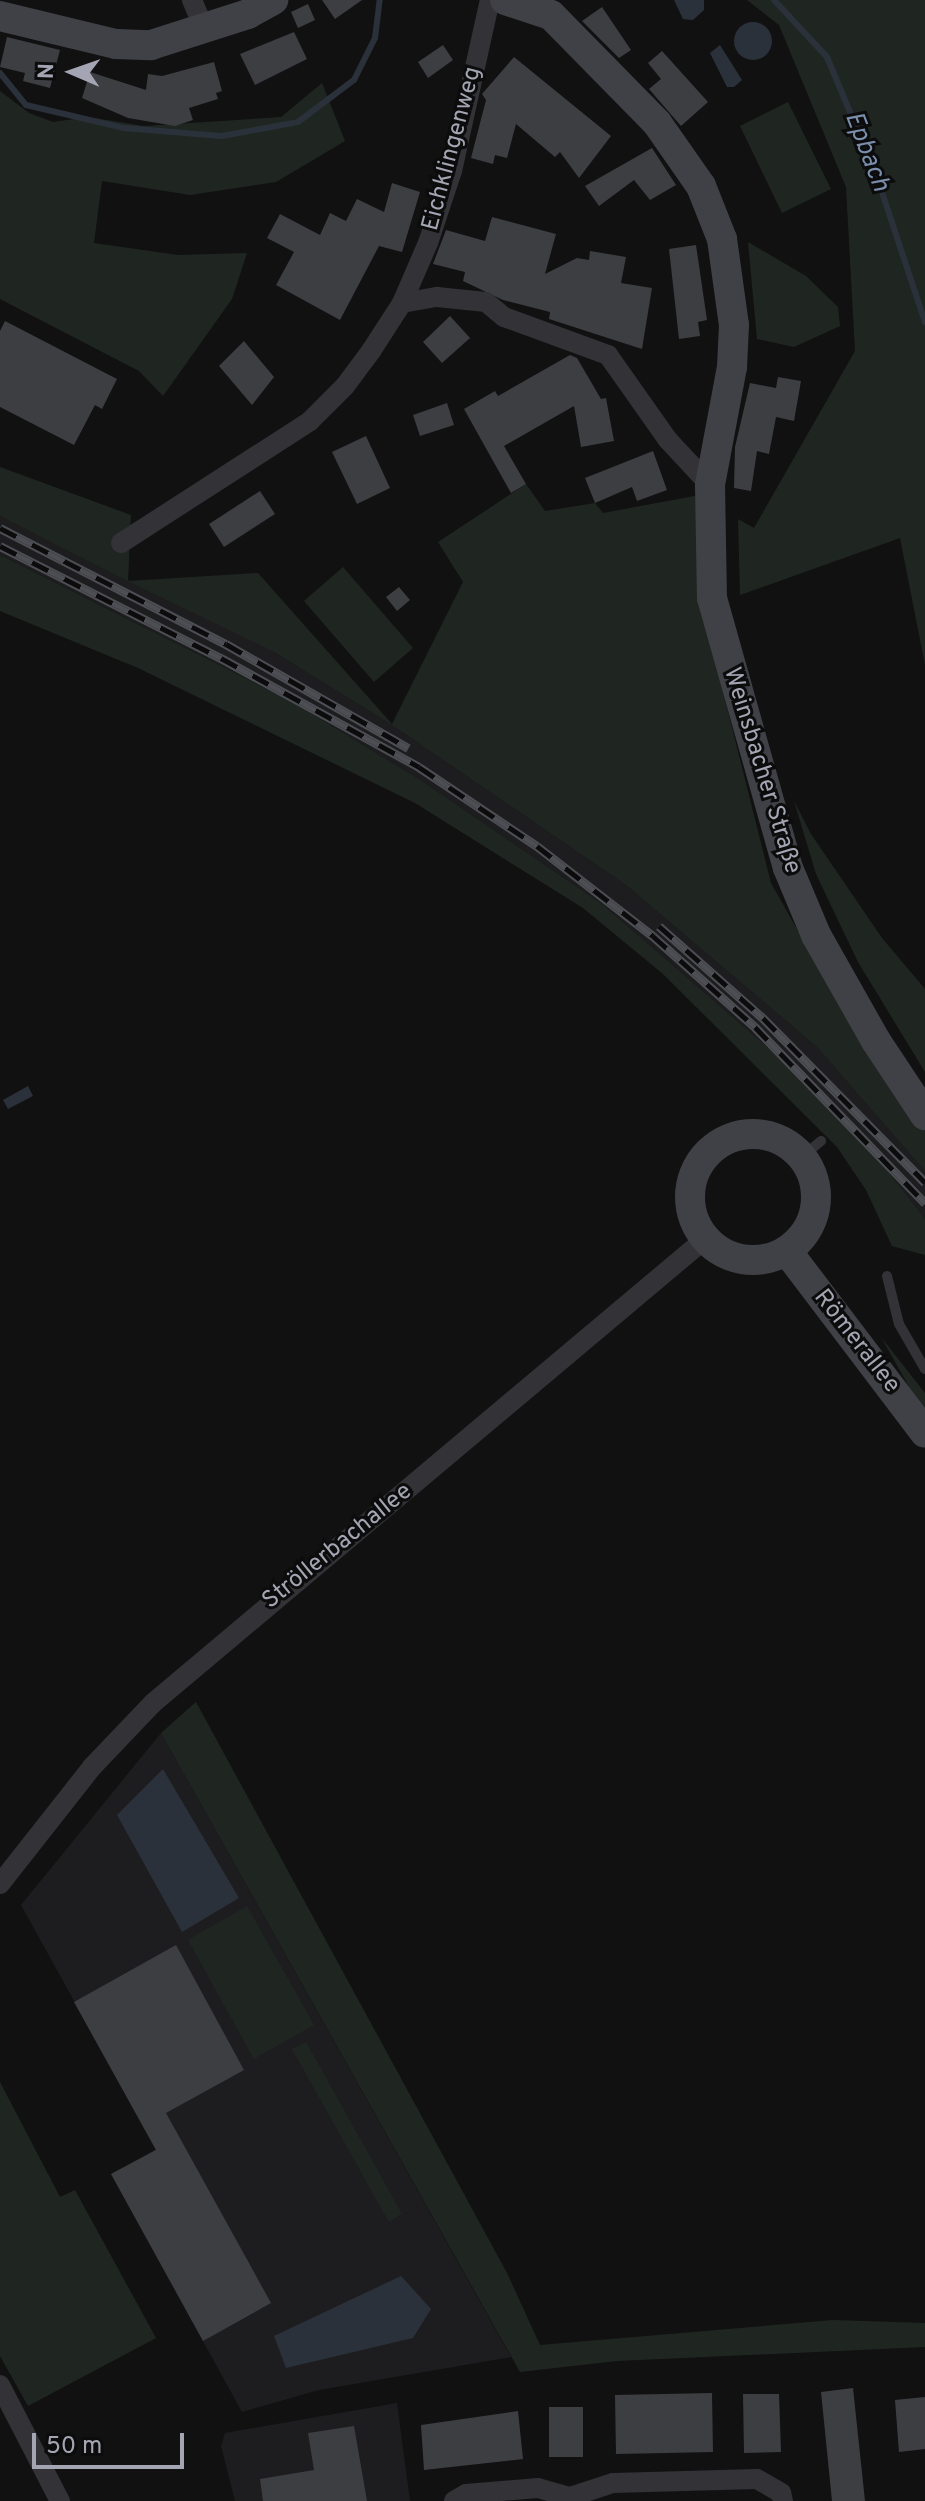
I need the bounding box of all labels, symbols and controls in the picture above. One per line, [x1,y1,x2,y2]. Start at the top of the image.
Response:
north arrow [32,32,112,112]
text: N [34,63,61,80]
street label: Eichklingenweg [417,64,489,234]
water label: Epbach [837,108,895,196]
street label: Weinsbacher Straße [716,664,806,878]
street label: Römerallee [807,1284,905,1400]
street label: Ströllerbachallee [258,1478,418,1616]
scale bar [36,2417,188,2467]
text: 50 m [46,2432,102,2462]

